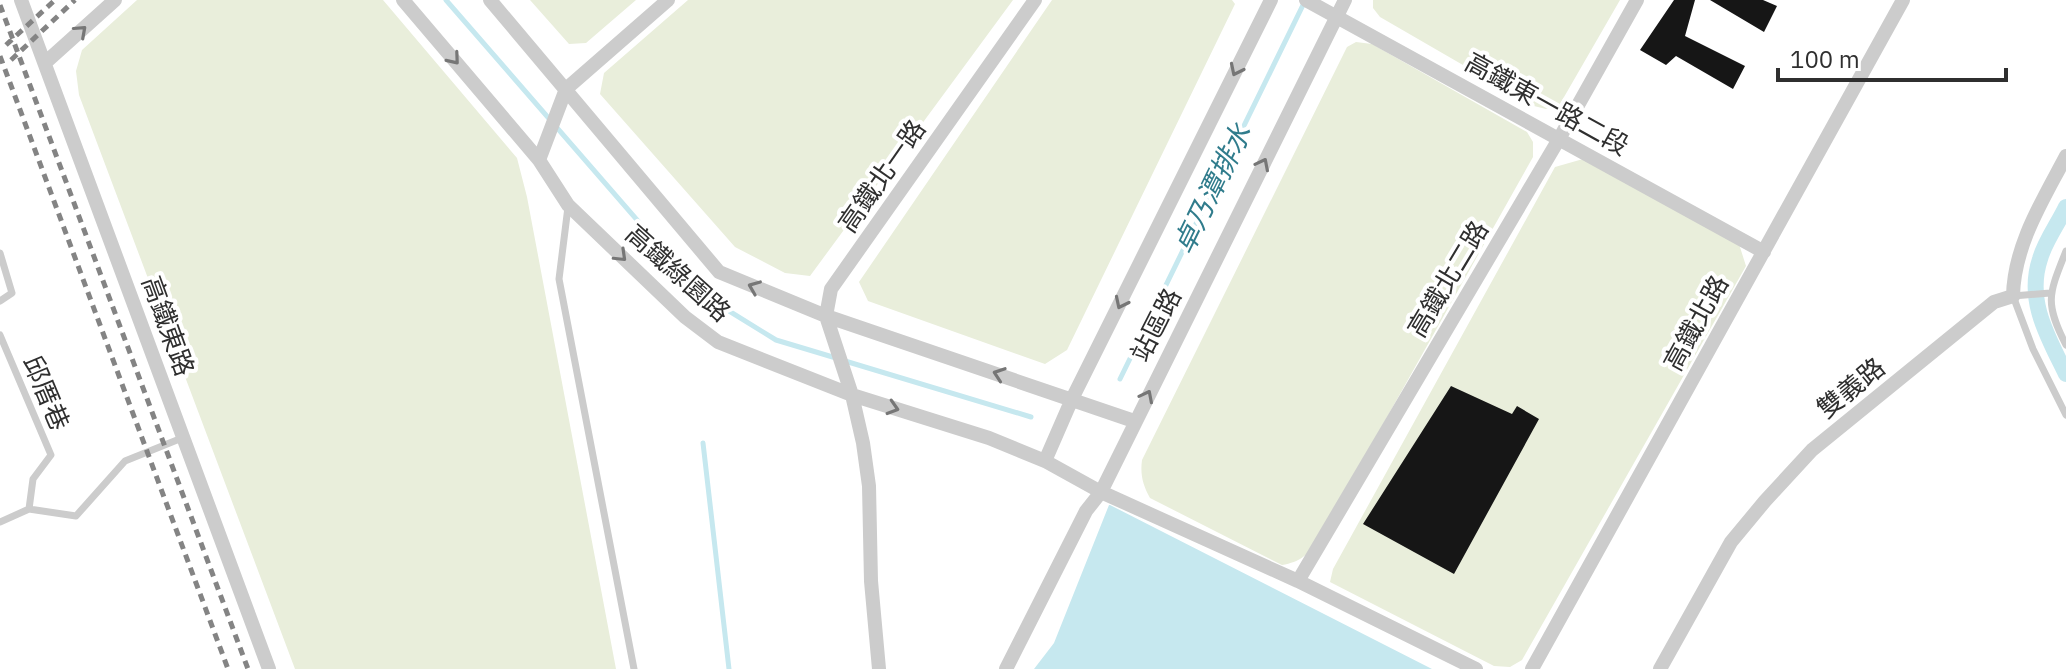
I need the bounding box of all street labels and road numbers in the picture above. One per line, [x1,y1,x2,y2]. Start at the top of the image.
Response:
street label: 高鐵東一路二段 [1460,44,1635,162]
street label: 高鐵北一路 [830,112,932,238]
street label: 高鐵北二路 [1399,214,1495,343]
street label: 高鐵綠園路 [619,216,738,328]
street label: 高鐵北路 [1655,269,1735,376]
street label: 高鐵東路 [135,271,203,380]
street label: 站區路 [1122,282,1188,367]
street label: 雙義路 [1809,349,1891,425]
street label: 邱厝巷 [16,350,78,435]

